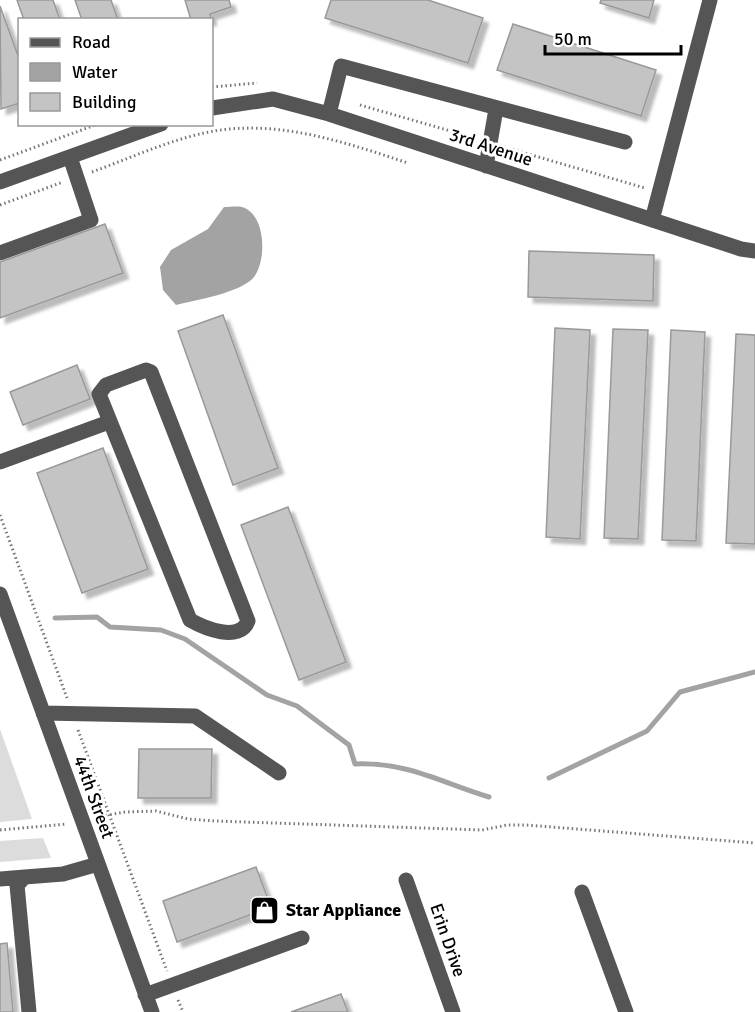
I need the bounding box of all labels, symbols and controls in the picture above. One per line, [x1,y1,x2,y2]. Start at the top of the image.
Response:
legend [18,18,213,126]
scale bar [545,18,682,56]
text: 50 m [554,28,592,50]
text: Road [72,31,111,53]
text: Water [72,61,118,83]
text: Building [72,91,136,113]
street label: 3rd Avenue [447,123,535,171]
street label: 44th Street [69,753,119,841]
shop icon: Star Appliance [249,894,281,926]
place label: Star Appliance [286,899,401,921]
street label: Erin Drive [425,900,471,980]

